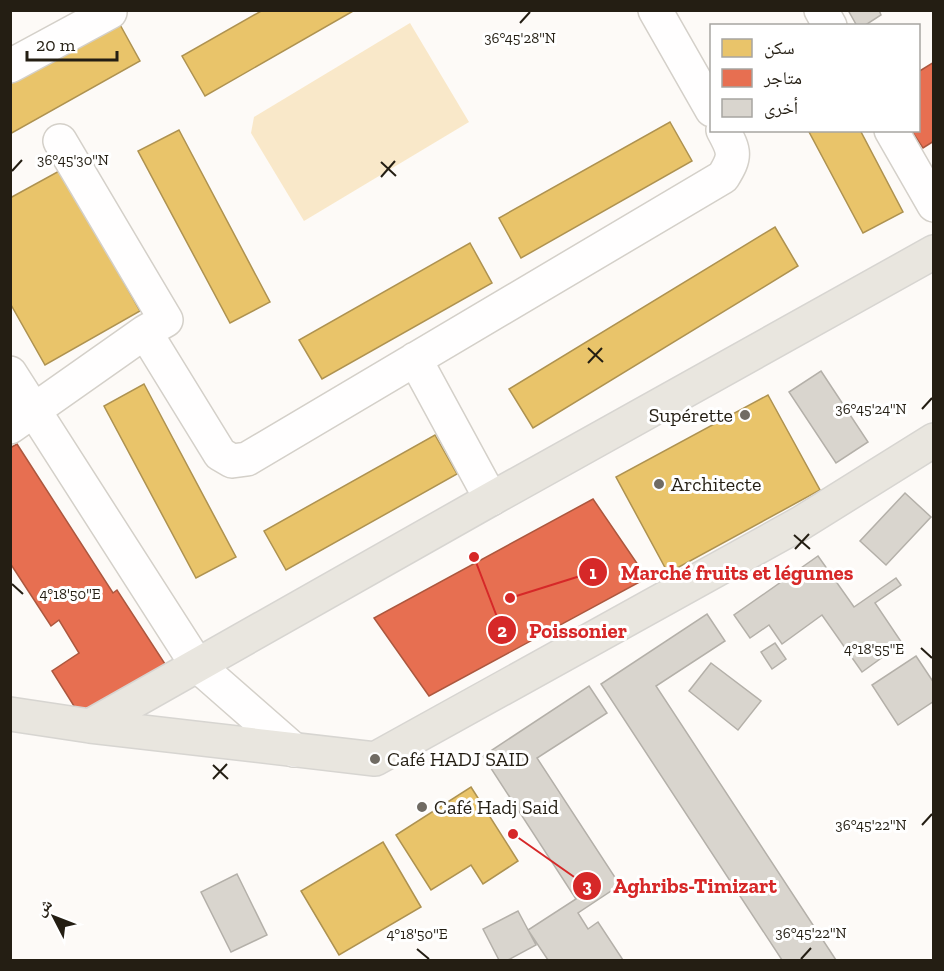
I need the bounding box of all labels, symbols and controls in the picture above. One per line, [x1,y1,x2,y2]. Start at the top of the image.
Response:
scale bar [27,24,117,62]
legend [710,24,920,132]
text: 36°45'28"N [484,29,556,47]
text: 20 m [36,34,76,56]
text: سكن [764,37,795,59]
text: متاجر [763,67,802,89]
text: أخرى [764,97,798,119]
text: 36°45'30"N [37,151,109,169]
text: 36°45'24"N [835,400,907,418]
place label: Supérette [649,403,733,427]
marker: Supérette [738,408,752,422]
place label: Architecte [671,472,761,496]
marker: Architecte [652,477,666,491]
callout: Marché fruits et légumes [578,553,865,592]
text: Marché fruits et légumes [621,560,854,585]
text: 1 [589,562,597,584]
text: 4°18'50"E [39,585,101,603]
callout: Poissonier [487,611,639,650]
text: Poissonier [529,618,627,643]
text: 2 [497,620,507,642]
text: 4°18'55"E [844,640,904,658]
place label: Café HADJ SAID [387,747,529,771]
marker: Café HADJ SAID [368,752,382,766]
place label: Café Hadj Said [434,795,559,819]
marker: Café Hadj Said [415,800,429,814]
text: 36°45'22"N [835,816,907,834]
callout: Aghribs-Timizart [572,866,789,905]
text: Aghribs-Timizart [613,873,777,898]
text: 3 [582,875,592,897]
north arrow [24,887,84,947]
text: ش [30,895,56,920]
text: 36°45'22"N [775,924,847,942]
text: 4°18'50"E [386,925,448,943]

